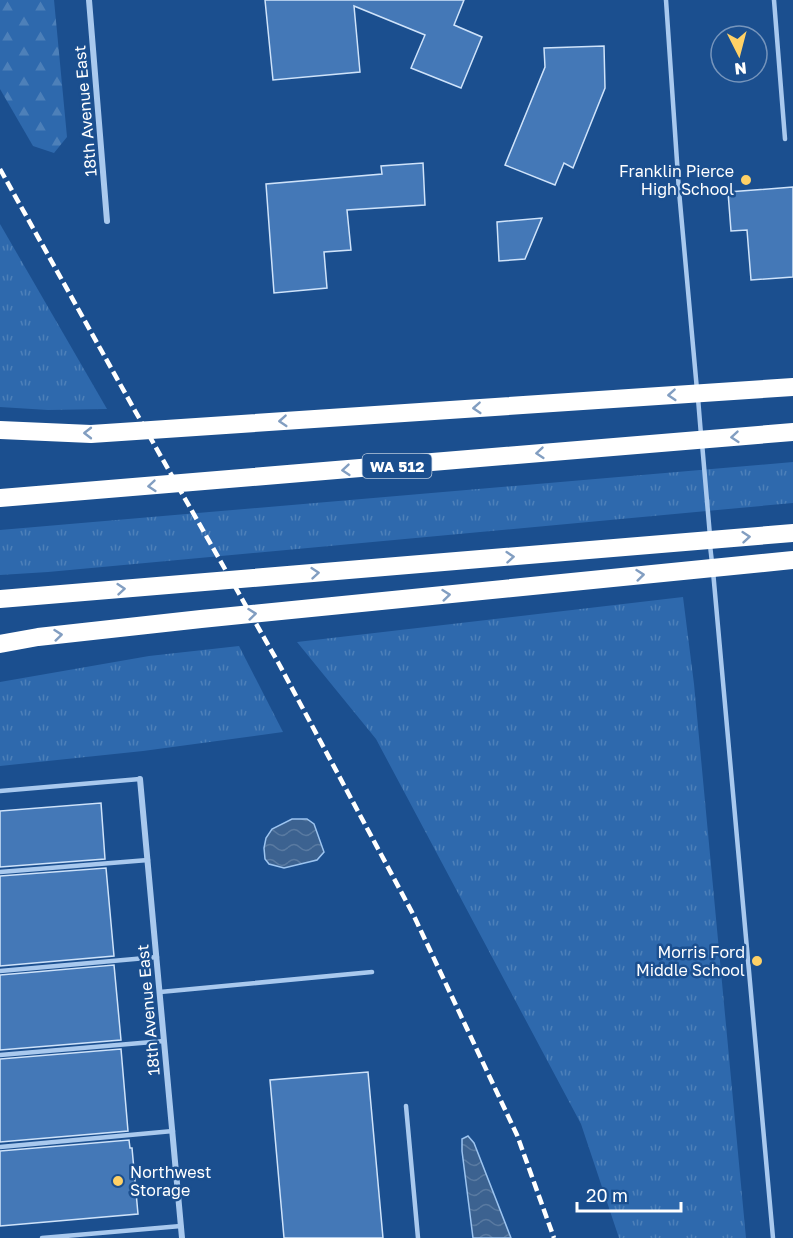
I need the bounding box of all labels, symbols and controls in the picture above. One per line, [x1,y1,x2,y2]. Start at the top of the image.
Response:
north arrow [709,24,769,84]
street label: 18th Avenue East [69,44,101,178]
text: N [733,58,748,79]
place label: Franklin Pierce High School [619,161,734,199]
marker: Franklin Pierce High School [739,173,753,187]
one-way arrow [667,388,676,401]
one-way arrow [473,401,482,414]
one-way arrow [278,414,287,427]
one-way arrow [84,427,93,439]
one-way arrow [730,430,739,443]
one-way arrow [536,446,545,459]
road number: WA 512 [362,454,432,478]
one-way arrow [342,463,351,476]
one-way arrow [147,479,156,492]
one-way arrow [741,531,750,544]
one-way arrow [505,551,514,564]
one-way arrow [311,567,320,580]
one-way arrow [635,570,644,582]
one-way arrow [117,583,126,596]
one-way arrow [441,589,450,602]
one-way arrow [247,608,256,621]
one-way arrow [53,629,62,642]
place label: Morris Ford Middle School [636,942,745,980]
street label: 18th Avenue East [132,943,164,1077]
marker: Morris Ford Middle School [750,954,764,968]
place label: Northwest Storage [130,1162,211,1200]
marker: Northwest Storage [111,1174,125,1188]
scale bar [577,1175,680,1213]
text: 20 m [586,1184,628,1206]

